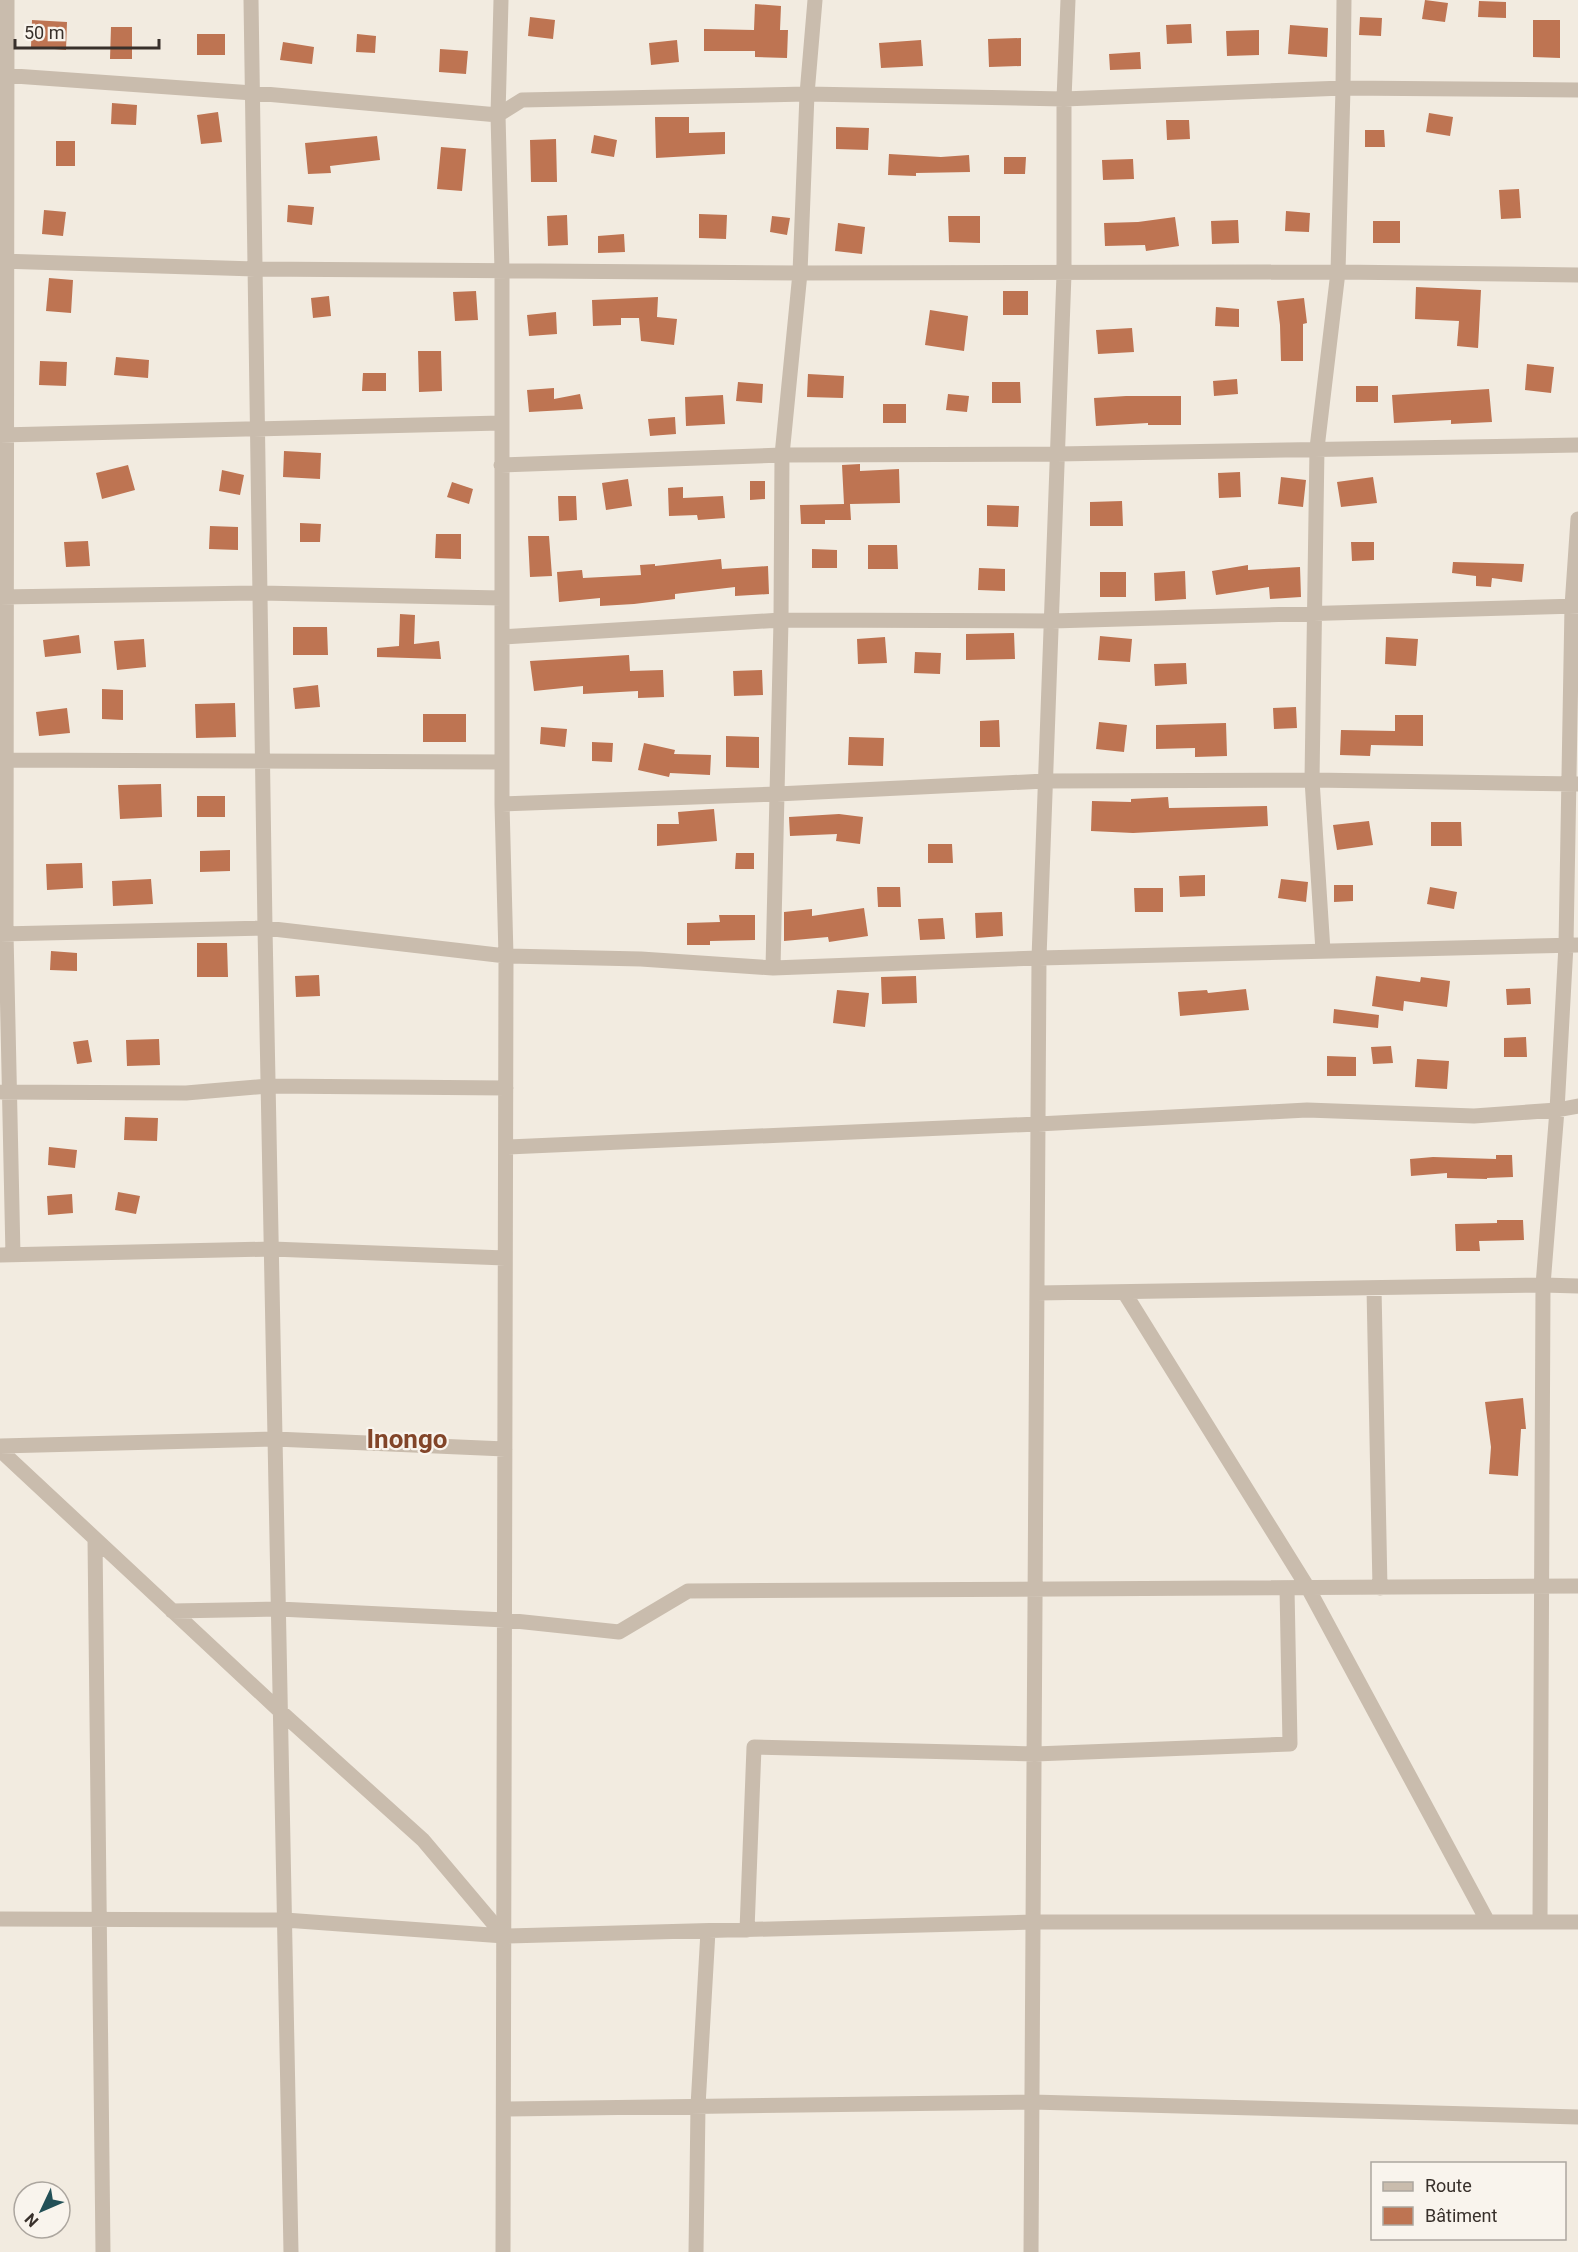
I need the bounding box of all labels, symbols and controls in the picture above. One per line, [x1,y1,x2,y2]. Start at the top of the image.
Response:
scale bar [15,12,159,50]
text: 50 m [24,22,64,43]
district label: Inongo [367,1424,447,1454]
legend [1371,2162,1566,2240]
text: Route [1425,2175,1472,2196]
north arrow [12,2180,72,2240]
text: Bâtiment [1425,2205,1498,2226]
text: N [21,2209,42,2231]

